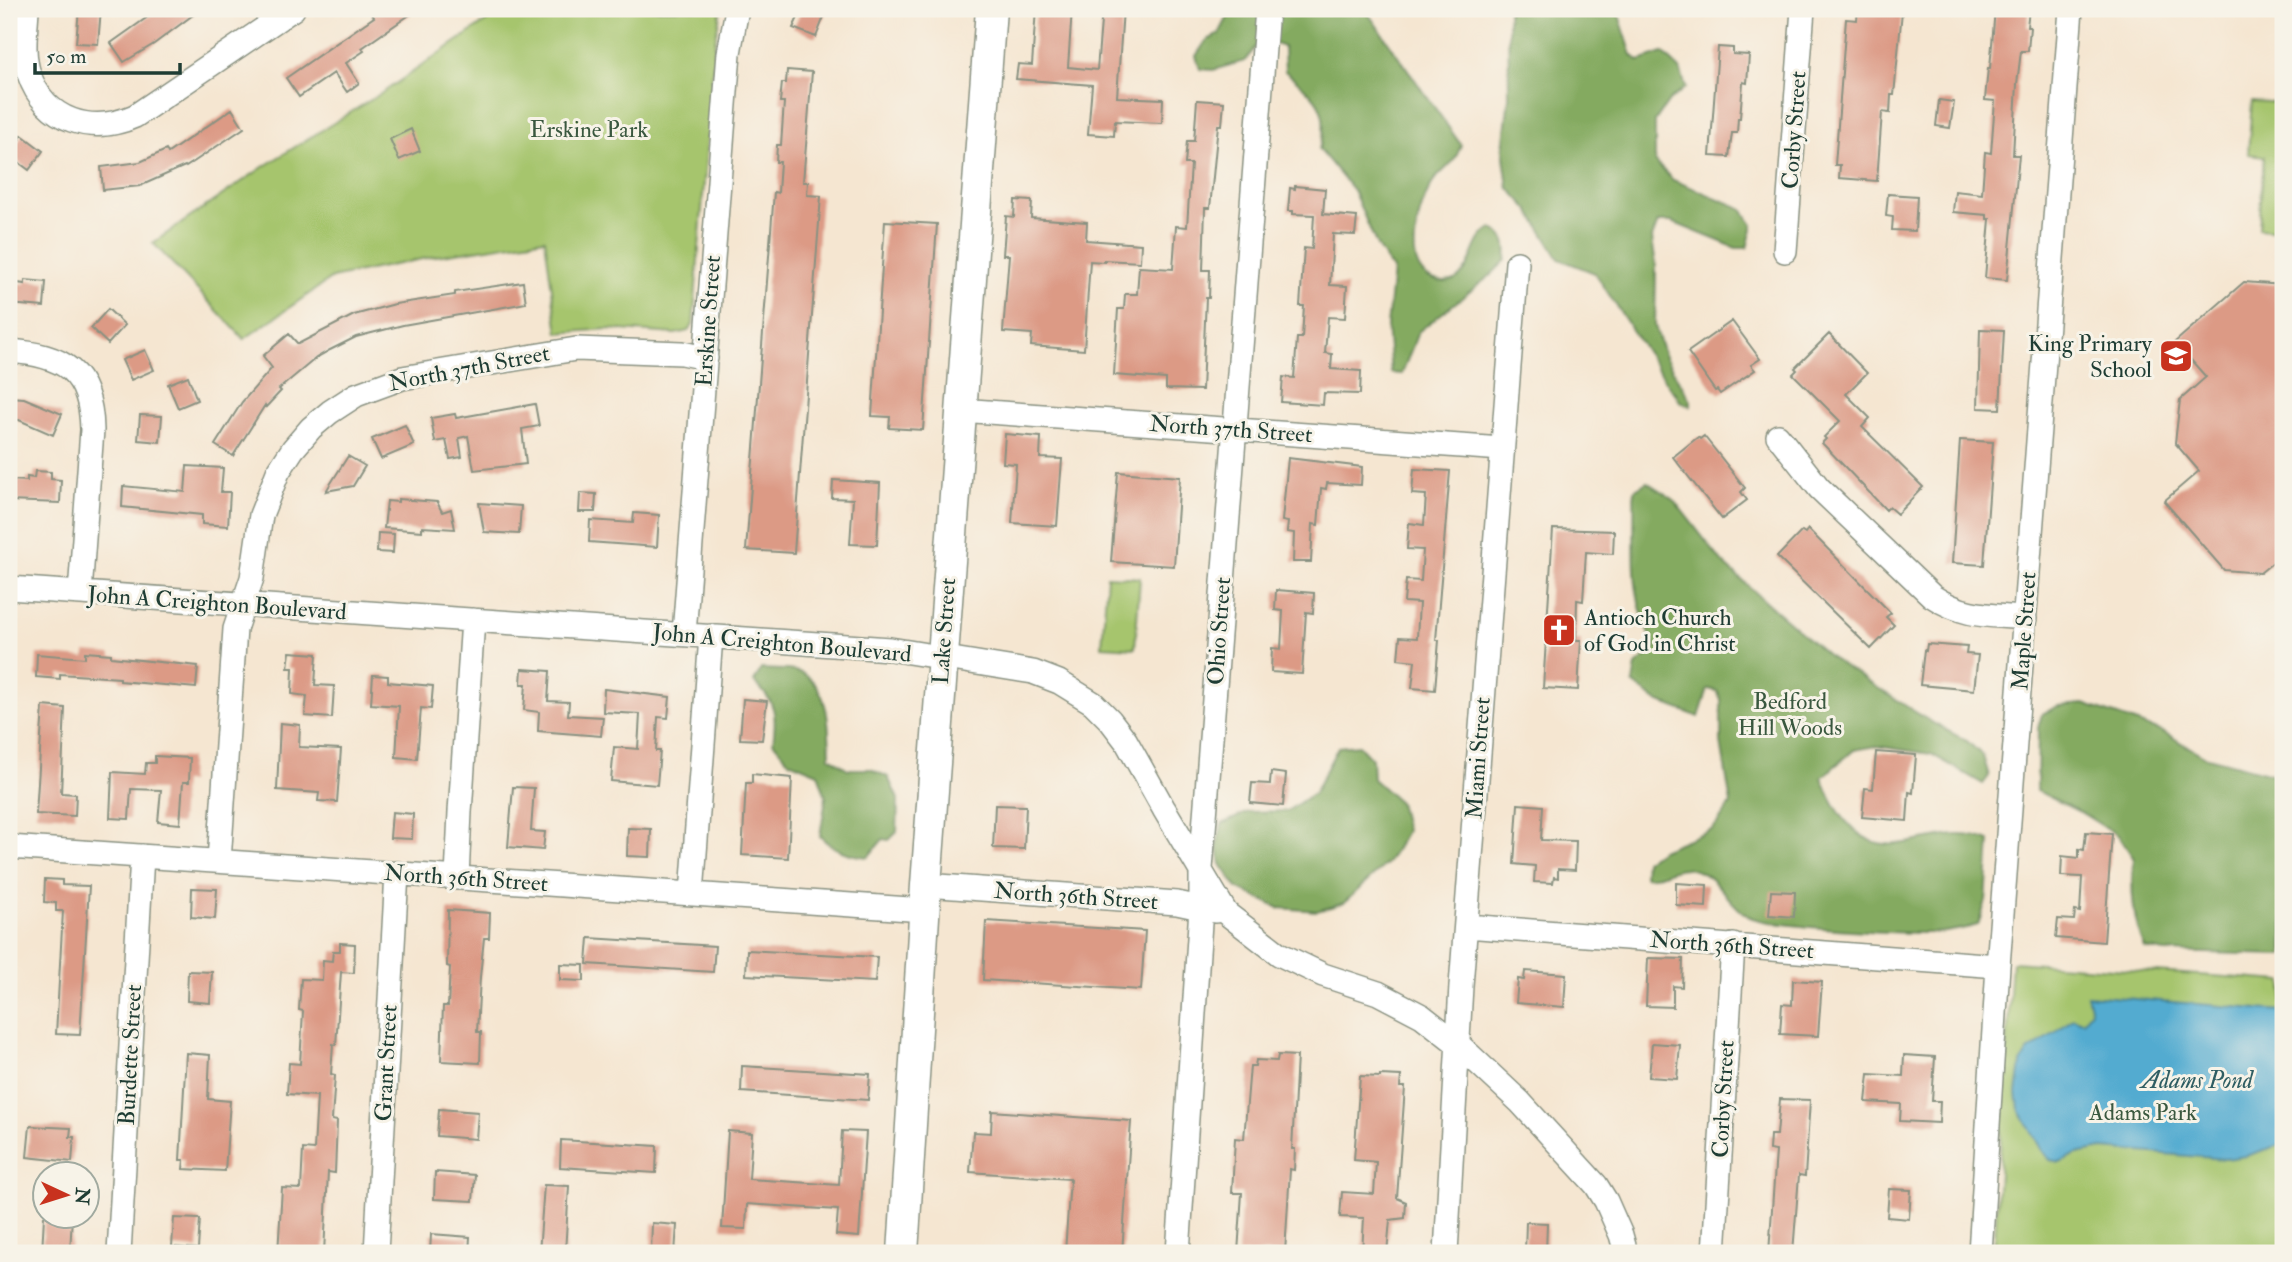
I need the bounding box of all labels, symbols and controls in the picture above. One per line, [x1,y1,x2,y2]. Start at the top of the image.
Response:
scale bar [35,32,180,76]
text: 50 m [46,43,87,70]
street label: Corby Street [1775,70,1813,190]
park label: Erskine Park [530,115,648,144]
street label: Erskine Street [689,254,727,388]
place label: King Primary School [2028,329,2153,384]
school or university icon: King Primary School [2157,337,2195,375]
street label: North 37th Street [386,338,552,398]
street label: North 37th Street [1149,409,1313,449]
street label: Maple Street [2005,571,2044,691]
street label: Ohio Street [1201,576,1237,686]
street label: Lake Street [926,577,962,685]
street label: John A Creighton Boulevard [85,579,348,627]
place label: Antioch Church of God in Christ [1583,603,1736,658]
church icon: Antioch Church of God in Christ [1540,611,1578,649]
street label: John A Creighton Boulevard [650,617,913,669]
park label: Bedford Hill Woods [1738,687,1842,742]
street label: Miami Street [1459,696,1497,820]
street label: North 36th Street [383,858,549,898]
street label: North 36th Street [993,876,1159,916]
street label: North 36th Street [1649,925,1815,965]
street label: Burdette Street [112,984,148,1126]
street label: Grant Street [368,1004,404,1122]
street label: Corby Street [1705,1039,1741,1159]
water label: Adams Pond [2138,1065,2255,1096]
park label: Adams Park [2088,1098,2197,1127]
north arrow [32,1160,102,1230]
text: N [69,1186,95,1206]

